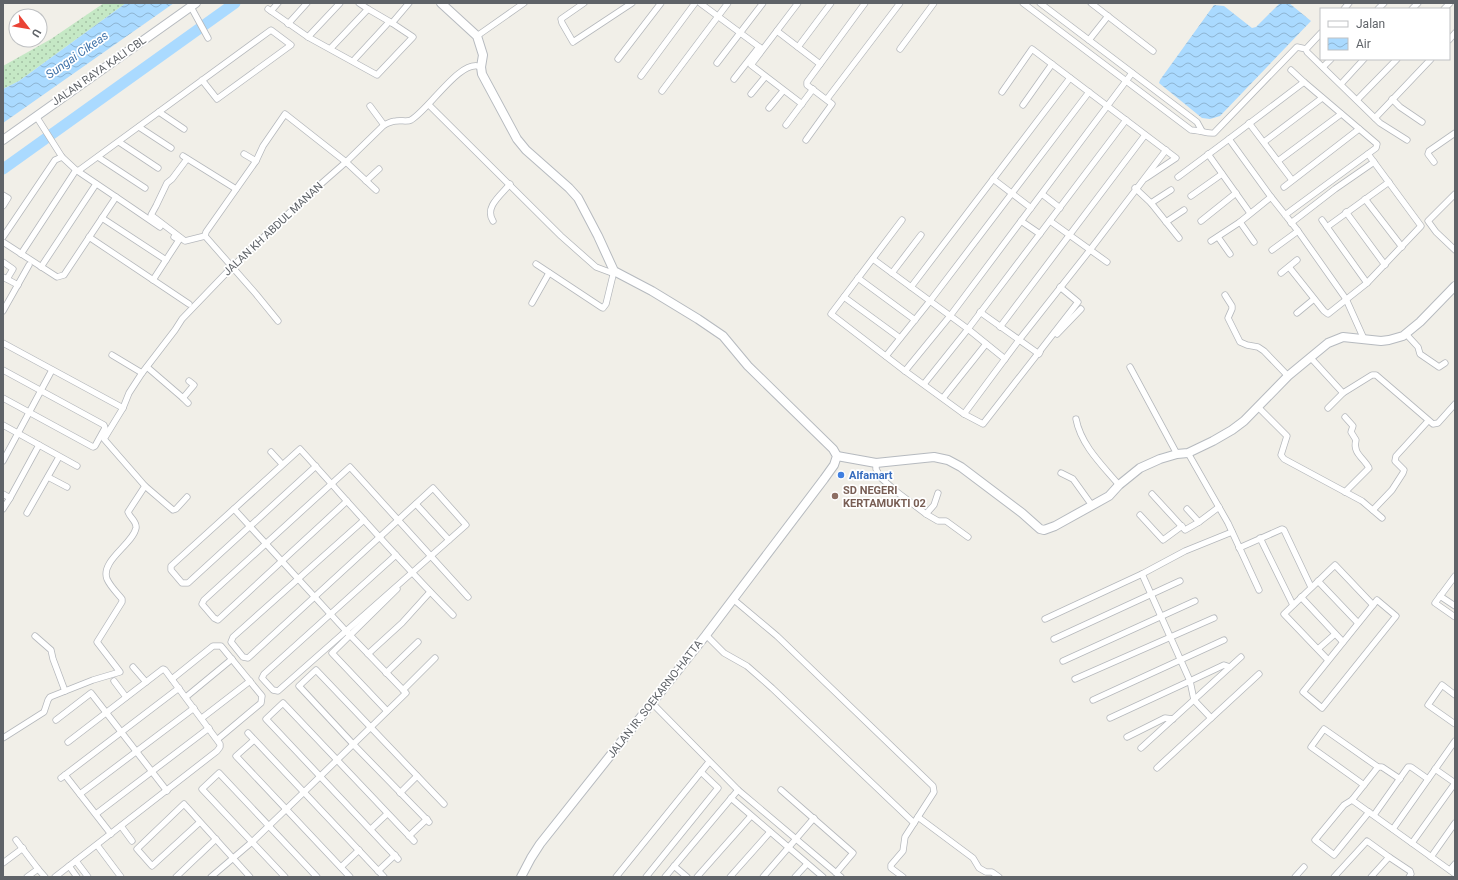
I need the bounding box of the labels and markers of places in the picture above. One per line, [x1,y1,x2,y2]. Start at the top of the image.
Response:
place label: Alfamart [849,469,893,482]
marker: Alfamart [836,470,846,480]
place label: SD NEGERI KERTAMUKTI 02 [843,484,926,510]
marker: SD NEGERI KERTAMUKTI 02 [830,491,840,501]

